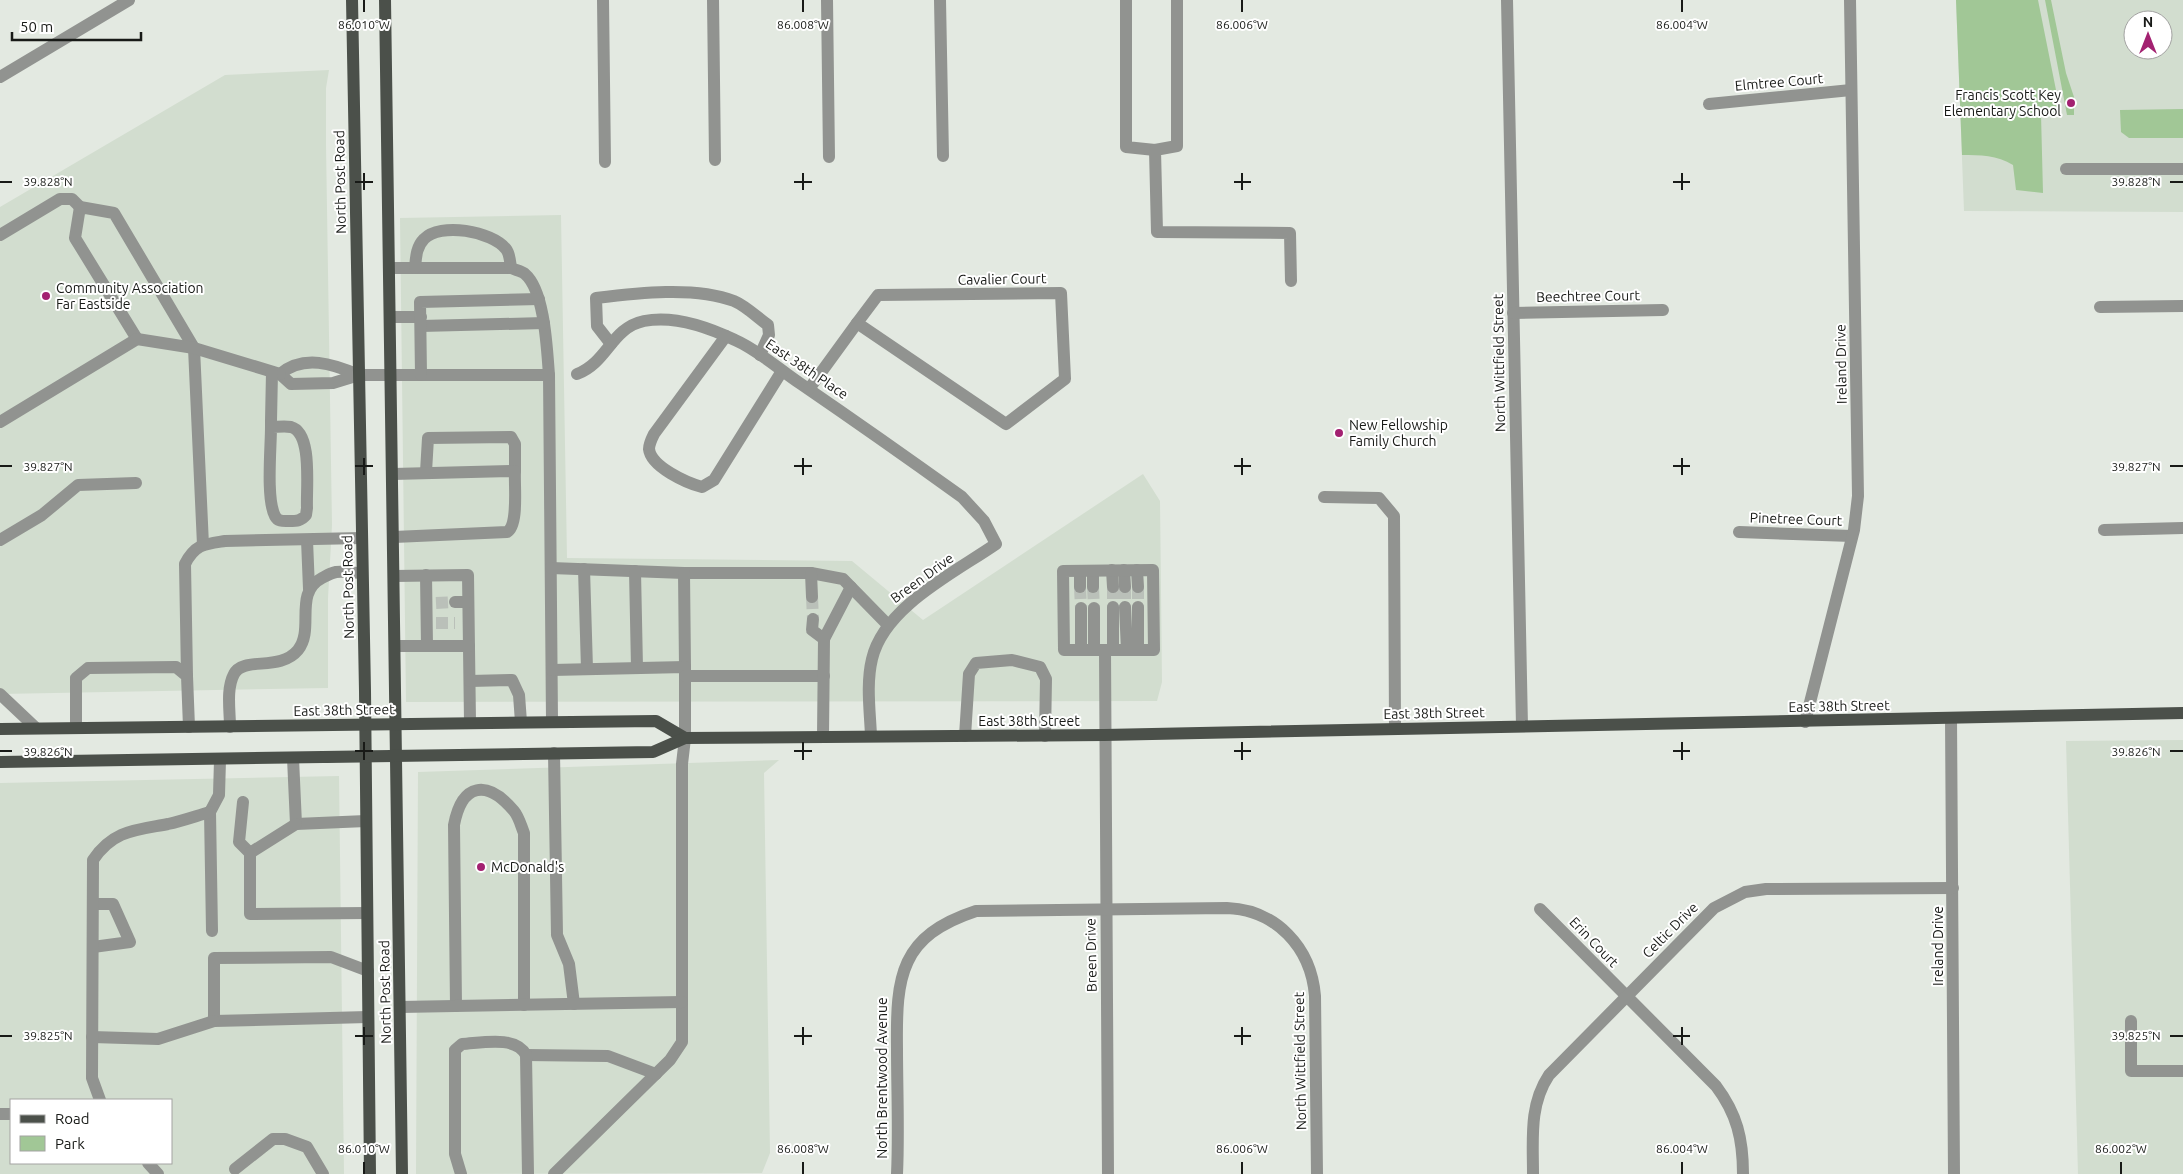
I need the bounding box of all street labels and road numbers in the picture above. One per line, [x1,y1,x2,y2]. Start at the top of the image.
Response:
street label: Elmtree Court [1734,70,1824,94]
street label: North Post Road [331,130,349,234]
street label: Cavalier Court [958,270,1047,288]
street label: Beechtree Court [1536,287,1641,305]
street label: North Wittfield Street [1490,293,1508,432]
street label: Ireland Drive [1832,324,1850,404]
street label: East 38th Place [763,336,851,402]
street label: Pinetree Court [1749,509,1843,529]
street label: North Post Road [339,535,357,639]
street label: Breen Drive [887,550,957,606]
street label: East 38th Street [1788,697,1890,715]
street label: East 38th Street [293,701,395,719]
street label: East 38th Street [1383,704,1485,722]
street label: East 38th Street [978,713,1080,729]
street label: Celtic Drive [1639,899,1701,961]
street label: Ireland Drive [1930,906,1946,986]
street label: Erin Court [1566,914,1622,971]
street label: Breen Drive [1082,918,1100,992]
street label: North Post Road [376,940,394,1044]
street label: North Wittfield Street [1291,991,1309,1130]
street label: North Brentwood Avenue [874,997,890,1159]

